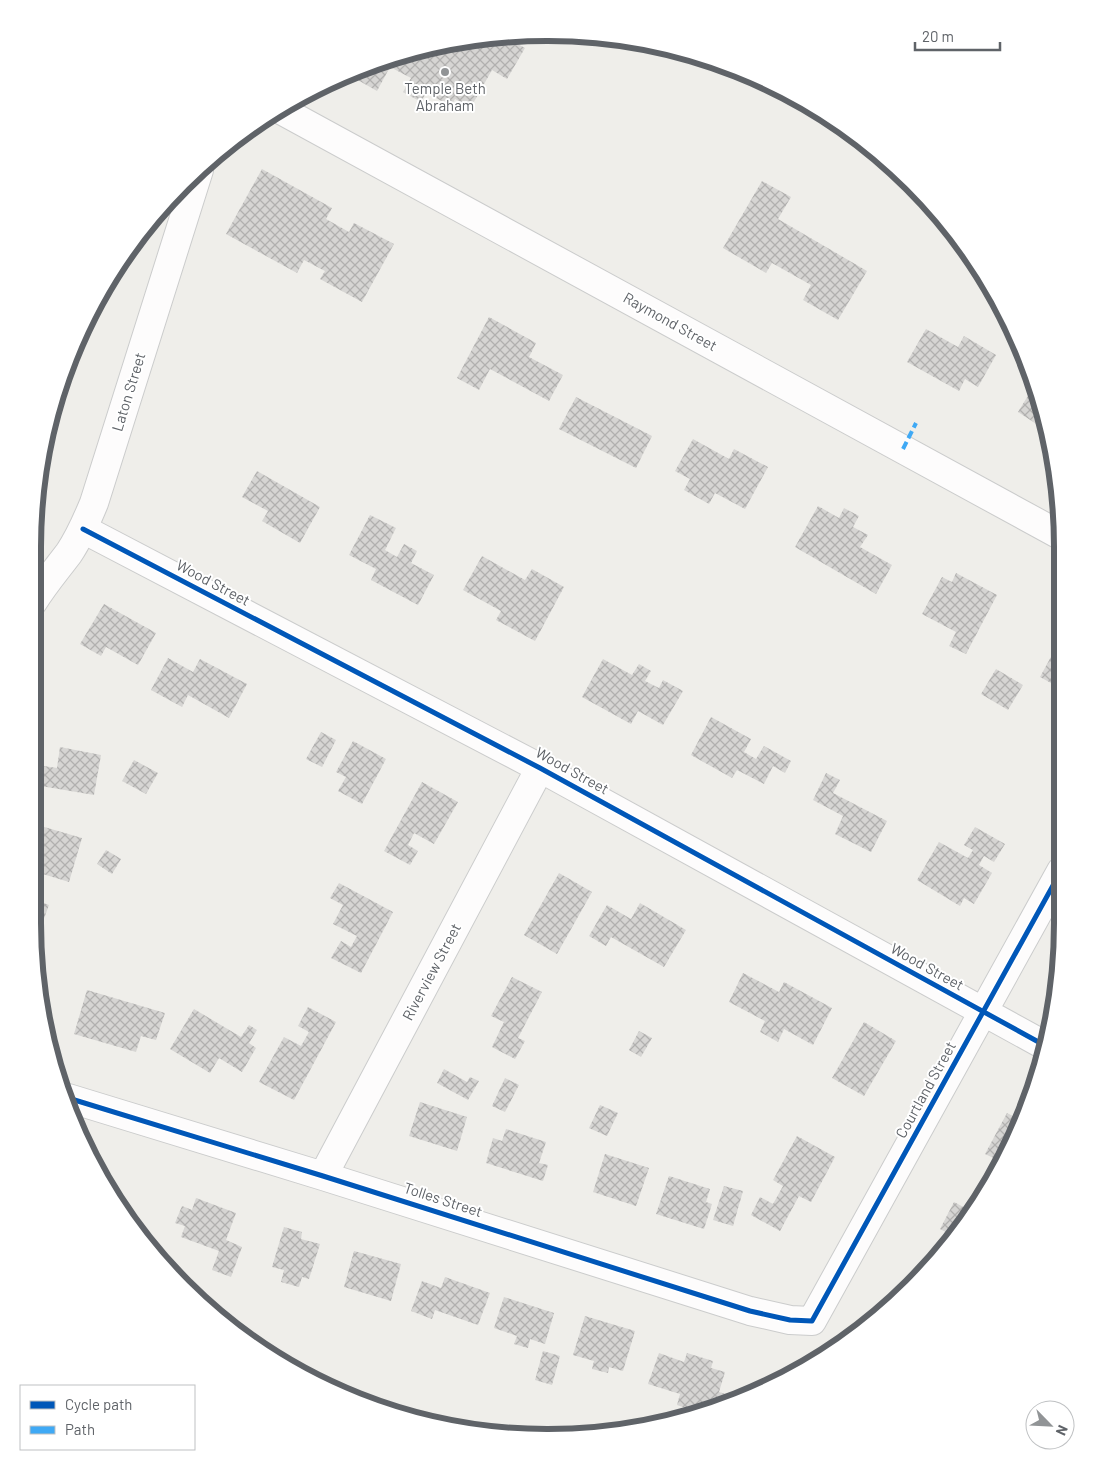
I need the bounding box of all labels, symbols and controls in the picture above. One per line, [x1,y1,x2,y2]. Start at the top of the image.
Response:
scale bar [915,20,1000,52]
text: 20 m [922,27,954,45]
marker: Temple Beth Abraham [439,66,451,78]
place label: Temple Beth Abraham [404,79,486,114]
street label: Raymond Street [621,288,720,354]
street label: Laton Street [108,350,149,433]
street label: Wood Street [174,555,253,609]
street label: Wood Street [533,743,612,798]
street label: Riverview Street [398,920,464,1023]
street label: Wood Street [888,939,967,994]
street label: Courtland Street [891,1038,959,1141]
street label: Tolles Street [402,1178,485,1220]
legend [20,1385,195,1450]
text: Cycle path [65,1395,132,1413]
north arrow [1025,1400,1075,1450]
text: Path [65,1420,95,1438]
text: N [1053,1423,1072,1438]

